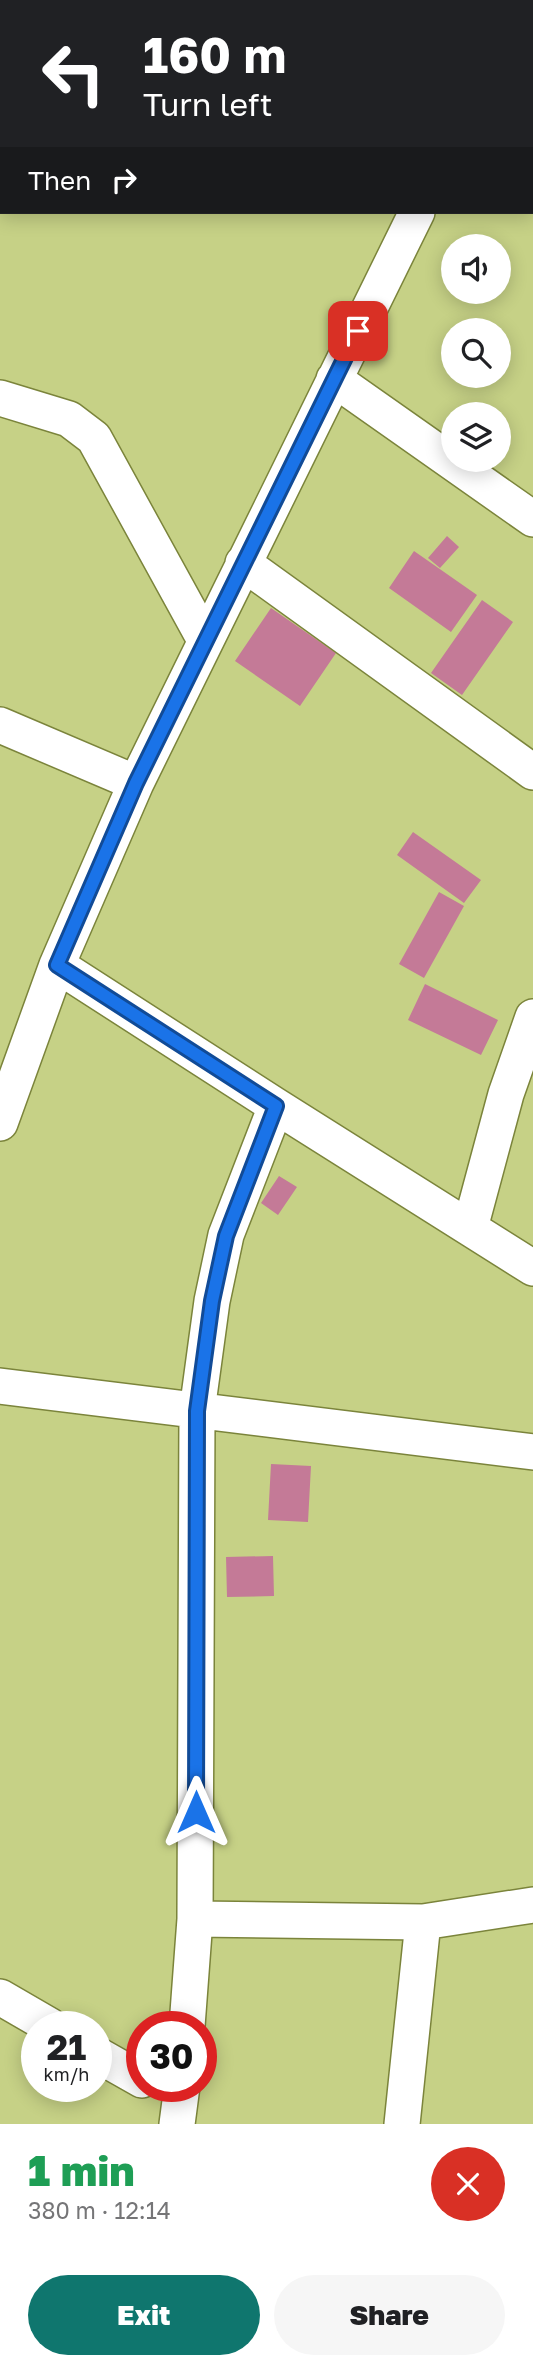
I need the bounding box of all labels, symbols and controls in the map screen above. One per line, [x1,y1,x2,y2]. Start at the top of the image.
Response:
text: 160 m [143,25,286,84]
icon: left [28,28,119,119]
text: Turn left [143,85,272,123]
icon: right [105,161,143,199]
text: Then [28,165,91,196]
map controls [441,234,511,472]
button: sound [441,234,511,304]
pin [328,301,388,361]
icon: arrive [339,312,377,350]
button: search [441,318,511,388]
button: layers [441,402,511,472]
position arrow [159,1775,233,1849]
speed limit sign: 30 [126,2011,217,2102]
text: 21 [47,2026,86,2068]
text: km/h [44,2063,89,2085]
text: 1 min [28,2145,135,2195]
button: close [431,2147,505,2221]
text: 380 m · 12:14 [28,2196,171,2224]
button: Exit [28,2275,260,2355]
button: Share [274,2275,505,2355]

